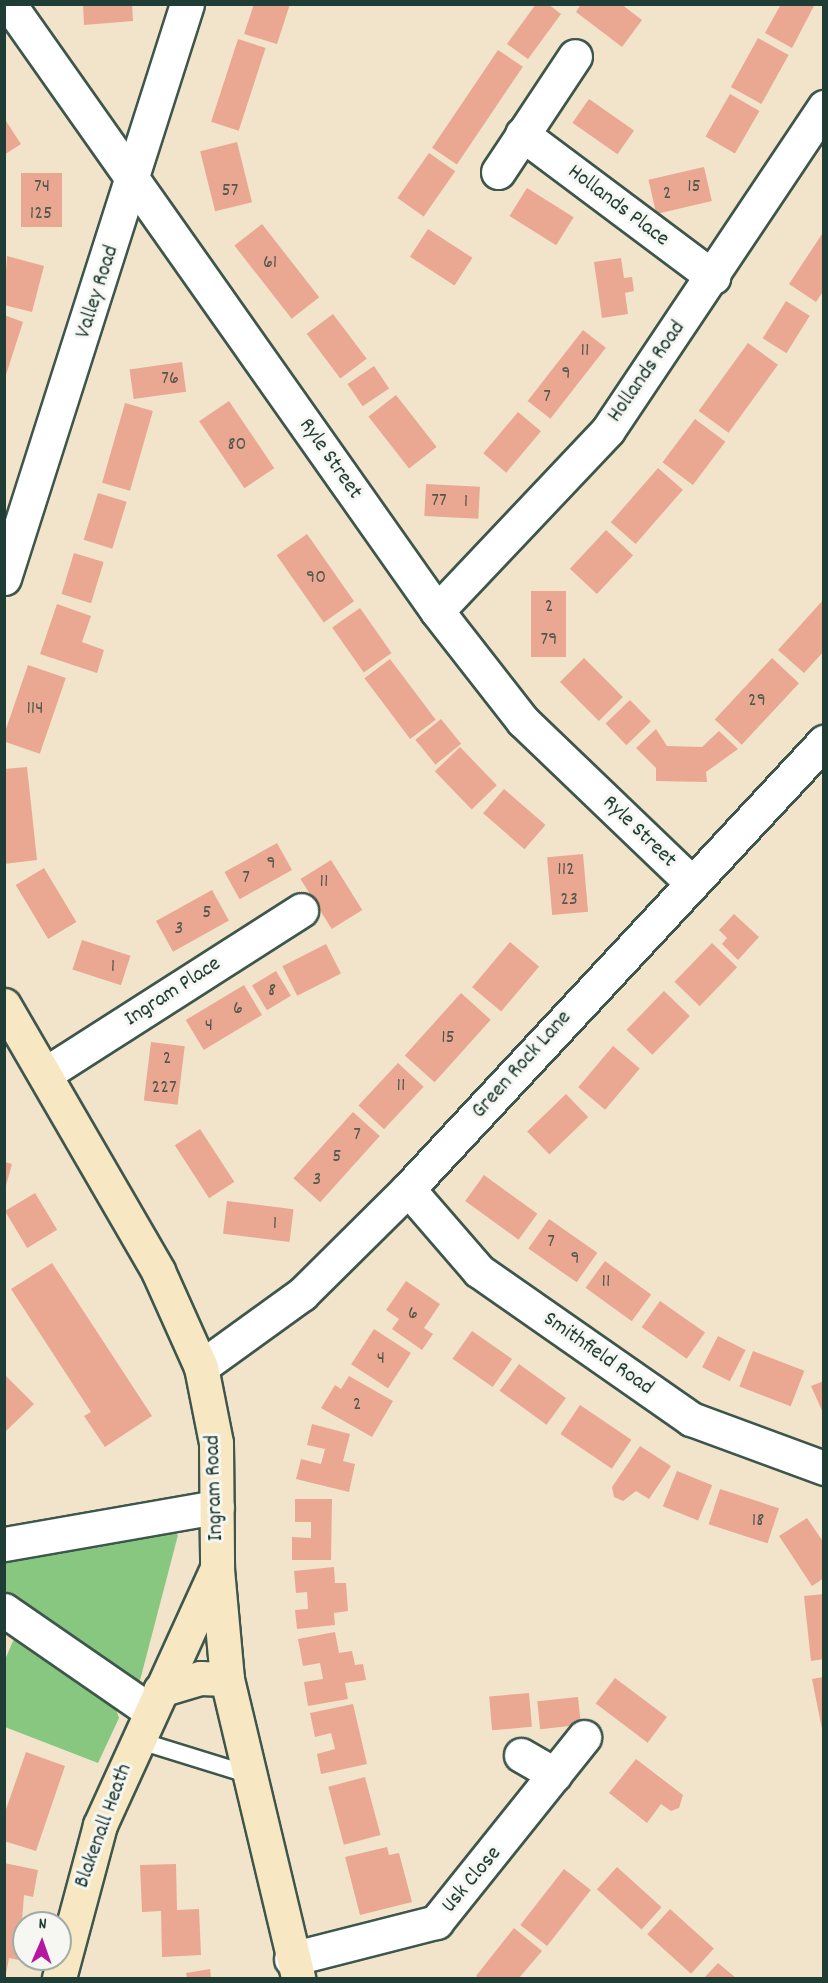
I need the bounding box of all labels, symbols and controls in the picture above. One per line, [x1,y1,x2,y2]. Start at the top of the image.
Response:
street label: Hollands Place [562,159,674,253]
house number: 74 [34,175,50,199]
house number: 15 [687,175,701,199]
house number: 57 [222,179,238,203]
house number: 2 [663,182,671,206]
house number: 125 [30,202,52,226]
street label: Valley Road [71,242,125,342]
house number: 61 [263,251,277,275]
street label: Hollands Road [602,316,692,428]
house number: 11 [581,339,589,363]
house number: 9 [561,362,571,386]
house number: 76 [161,367,179,391]
house number: 7 [543,385,551,409]
street label: Ryle Street [293,413,367,505]
house number: 80 [228,433,246,457]
house number: 77 [431,489,447,513]
house number: 1 [464,490,468,514]
house number: 90 [306,566,326,590]
house number: 2 [545,595,553,619]
house number: 79 [541,628,557,652]
house number: 29 [748,689,766,713]
house number: 114 [26,697,44,721]
street label: Ryle Street [596,790,682,874]
house number: 9 [266,852,276,876]
house number: 112 [557,858,575,882]
house number: 7 [242,866,250,890]
house number: 11 [320,870,328,894]
house number: 23 [560,888,578,912]
house number: 5 [202,901,212,925]
house number: 3 [175,917,183,941]
street label: Ingram Place [120,951,226,1033]
house number: 1 [111,955,115,979]
house number: 8 [268,979,276,1003]
house number: 6 [233,997,243,1021]
street label: Green Rock Lane [467,1005,577,1125]
house number: 4 [205,1014,213,1038]
house number: 15 [441,1026,455,1050]
house number: 2 [163,1047,171,1071]
house number: 11 [397,1074,405,1098]
house number: 227 [151,1076,177,1100]
house number: 7 [353,1123,361,1147]
house number: 5 [332,1145,342,1169]
house number: 3 [313,1168,321,1192]
house number: 1 [273,1212,277,1236]
house number: 7 [547,1230,555,1254]
house number: 9 [570,1247,580,1271]
house number: 11 [602,1270,610,1294]
house number: 6 [408,1302,418,1326]
street label: Smithfield Road [538,1306,658,1402]
house number: 4 [377,1347,385,1371]
house number: 2 [353,1393,361,1417]
street label: Ingram Road [200,1434,230,1542]
house number: 18 [752,1509,764,1533]
street label: Blakenall Heath [69,1760,139,1892]
street label: Usk Close [437,1841,507,1919]
north arrow [12,1911,72,1971]
text: N [38,1913,47,1936]

